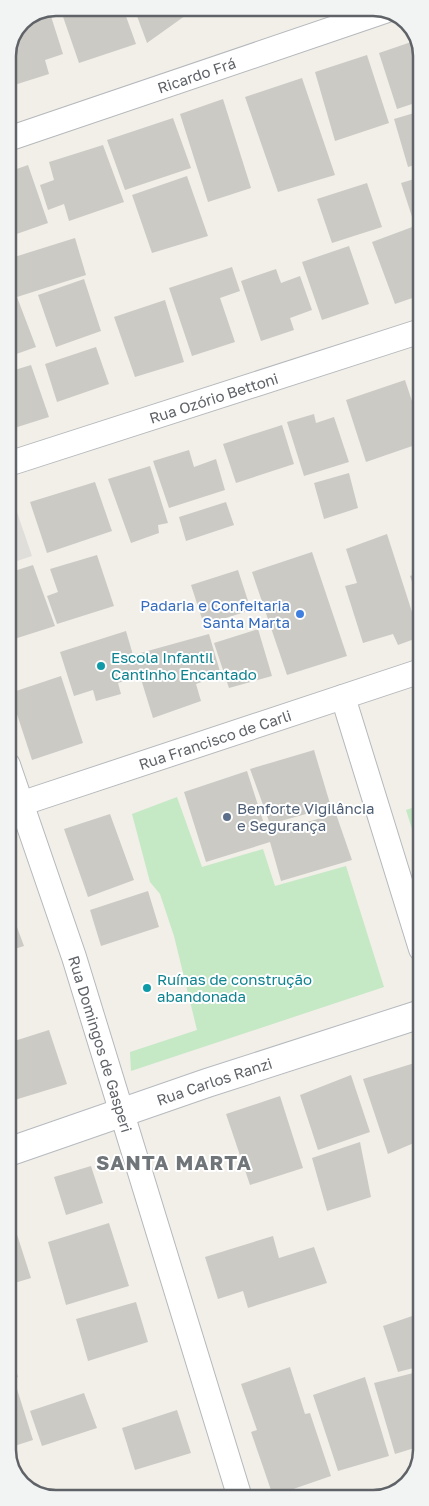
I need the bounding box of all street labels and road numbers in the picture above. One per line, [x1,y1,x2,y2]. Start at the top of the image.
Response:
street label: Ricardo Frá [155,53,238,97]
street label: Rua Ozório Bettoni [147,369,280,427]
street label: Rua Francisco de Carli [136,706,294,773]
street label: Rua Domingos de Gasperi [65,953,136,1134]
street label: Rua Carlos Ranzi [154,1054,274,1109]

